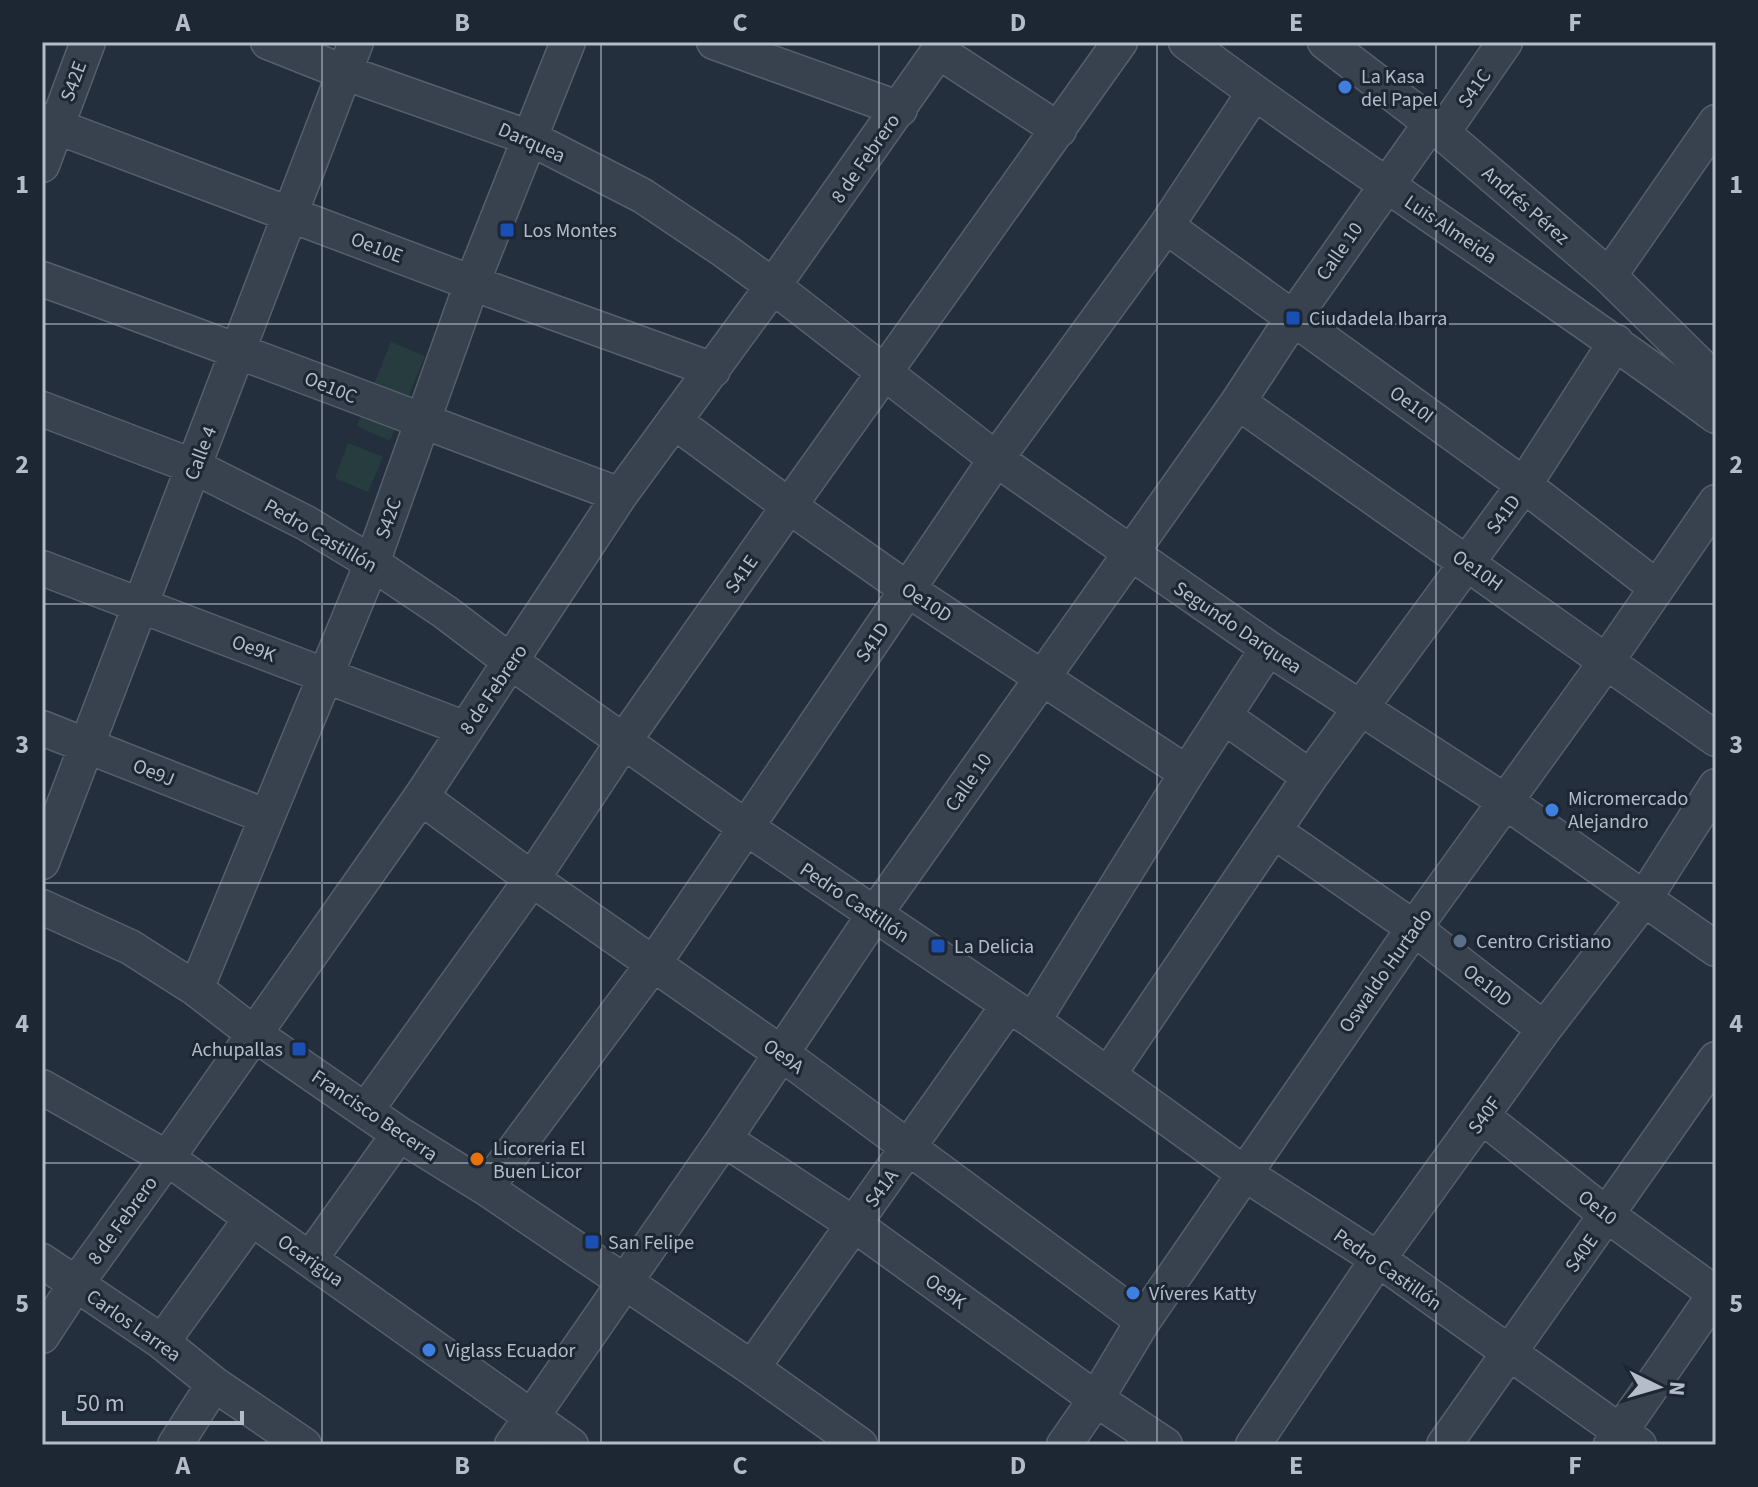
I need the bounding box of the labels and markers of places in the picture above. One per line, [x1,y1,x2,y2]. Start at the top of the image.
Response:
place label: La Kasa del Papel [1361,63,1438,114]
marker: La Kasa del Papel [1336,78,1354,96]
place label: Los Montes [523,217,617,245]
marker: Los Montes [498,221,516,239]
place label: Ciudadela Ibarra [1309,305,1447,333]
marker: Ciudadela Ibarra [1284,309,1302,327]
place label: Micromercado Alejandro [1568,785,1688,836]
marker: Micromercado Alejandro [1543,801,1561,819]
place label: Centro Cristiano [1476,928,1611,956]
marker: Centro Cristiano [1451,932,1469,950]
place label: La Delicia [954,933,1034,961]
marker: La Delicia [929,937,947,955]
place label: Achupallas [192,1036,283,1064]
marker: Achupallas [290,1040,308,1058]
place label: Licoreria El Buen Licor [493,1135,585,1186]
marker: Licoreria El Buen Licor [468,1150,486,1168]
place label: San Felipe [608,1229,694,1257]
marker: San Felipe [583,1233,601,1251]
place label: Víveres Katty [1149,1280,1257,1308]
marker: Víveres Katty [1124,1284,1142,1302]
place label: Viglass Ecuador [445,1337,576,1365]
marker: Viglass Ecuador [420,1341,438,1359]

